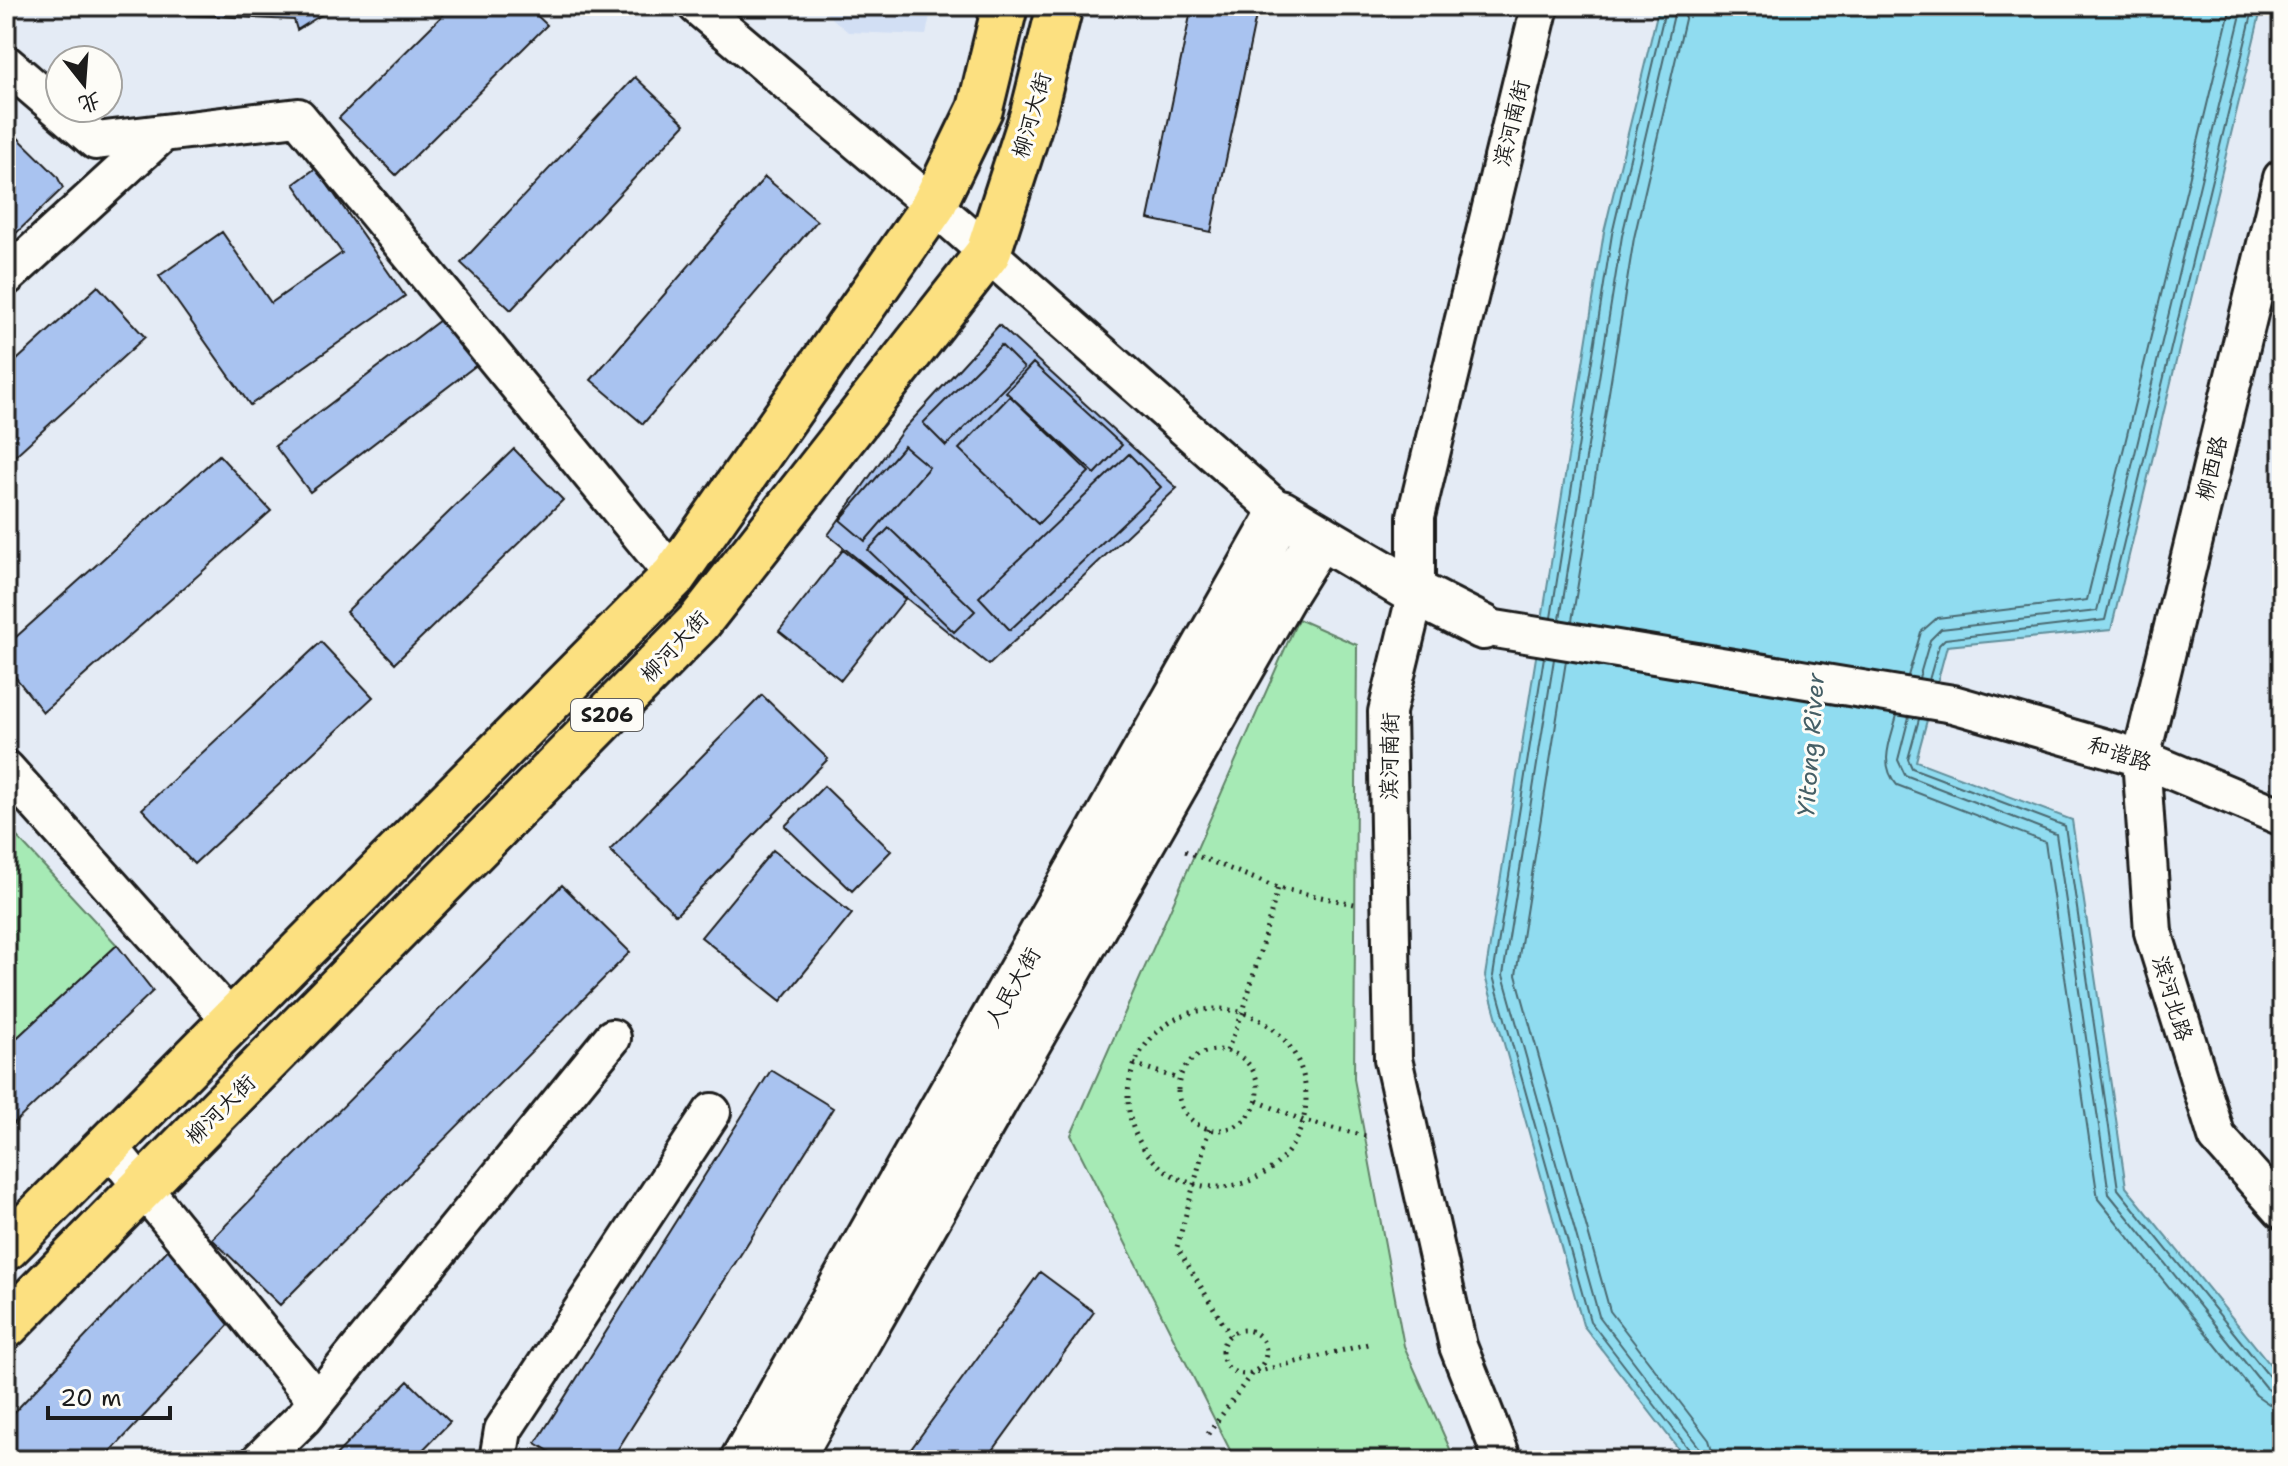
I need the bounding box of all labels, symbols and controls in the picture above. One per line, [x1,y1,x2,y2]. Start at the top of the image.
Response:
north arrow [44,44,124,124]
street label: 柳河大街 [1005,69,1058,161]
street label: 滨河南街 [1487,77,1536,169]
text: 北 [75,86,104,120]
street label: 柳西路 [2189,433,2234,504]
street label: 柳河大街 [634,604,715,688]
water label: Yitong River [1790,671,1832,818]
road number: S206 [571,699,643,731]
street label: 滨河南街 [1374,712,1405,800]
street label: 和谐路 [2084,729,2156,777]
street label: 人民大街 [978,942,1047,1033]
street label: 滨河北路 [2146,952,2199,1044]
street label: 柳河大街 [179,1068,262,1151]
scale bar [48,1370,170,1420]
text: 20 m [60,1382,122,1414]

